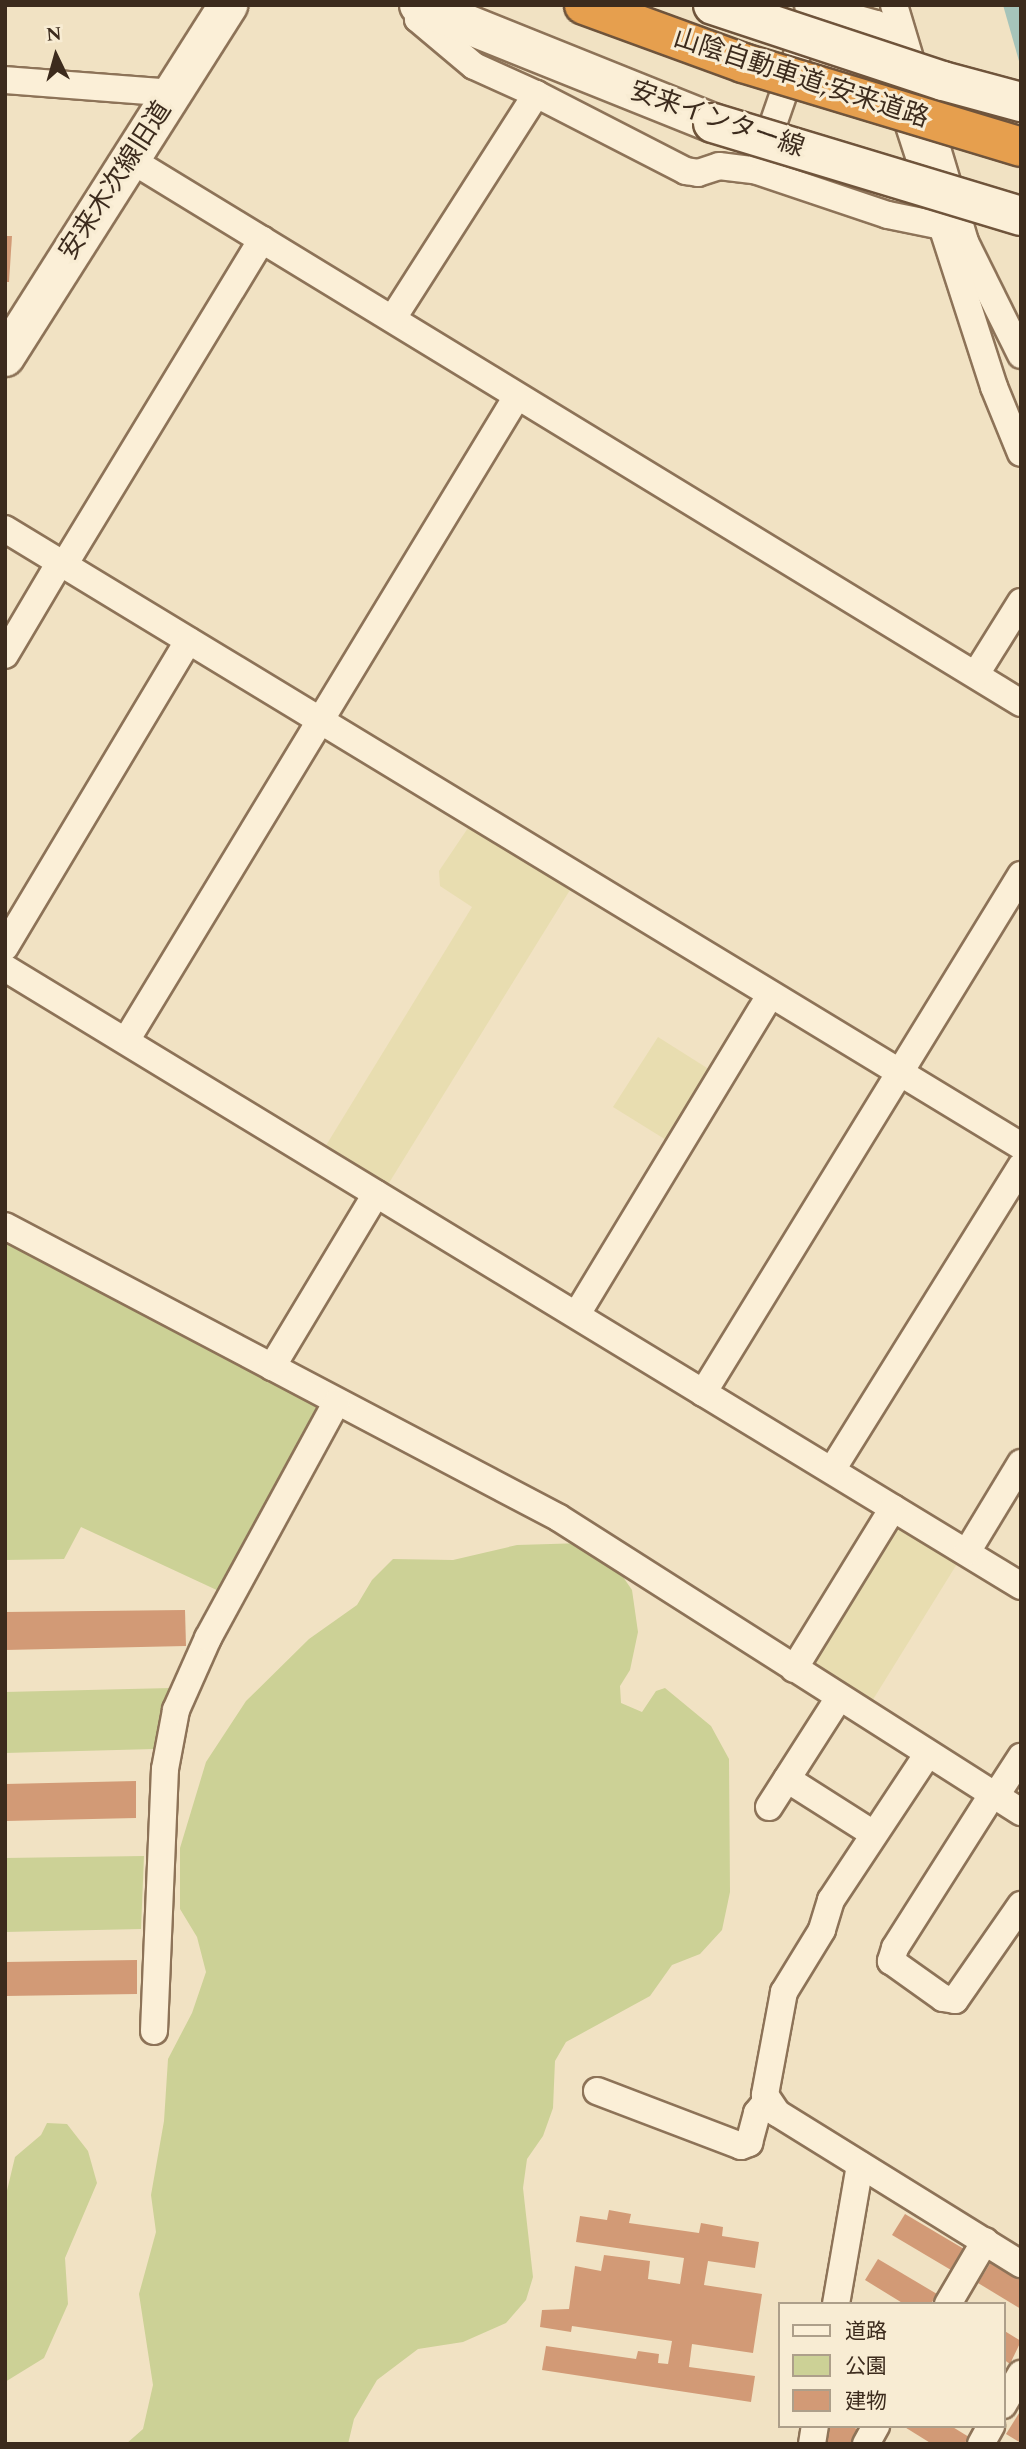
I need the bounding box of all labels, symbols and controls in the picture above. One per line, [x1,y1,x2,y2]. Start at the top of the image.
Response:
text: N [45,19,63,50]
north arrow [21,21,91,91]
street label: 山陰自動車道;安来道路 [669,23,933,135]
street label: 安来インター線 [626,76,808,164]
street label: 安来木次線旧道 [53,96,179,266]
legend [778,2302,1005,2428]
text: 道路 [845,2316,887,2348]
text: 公園 [845,2351,887,2383]
text: 建物 [845,2386,887,2418]

